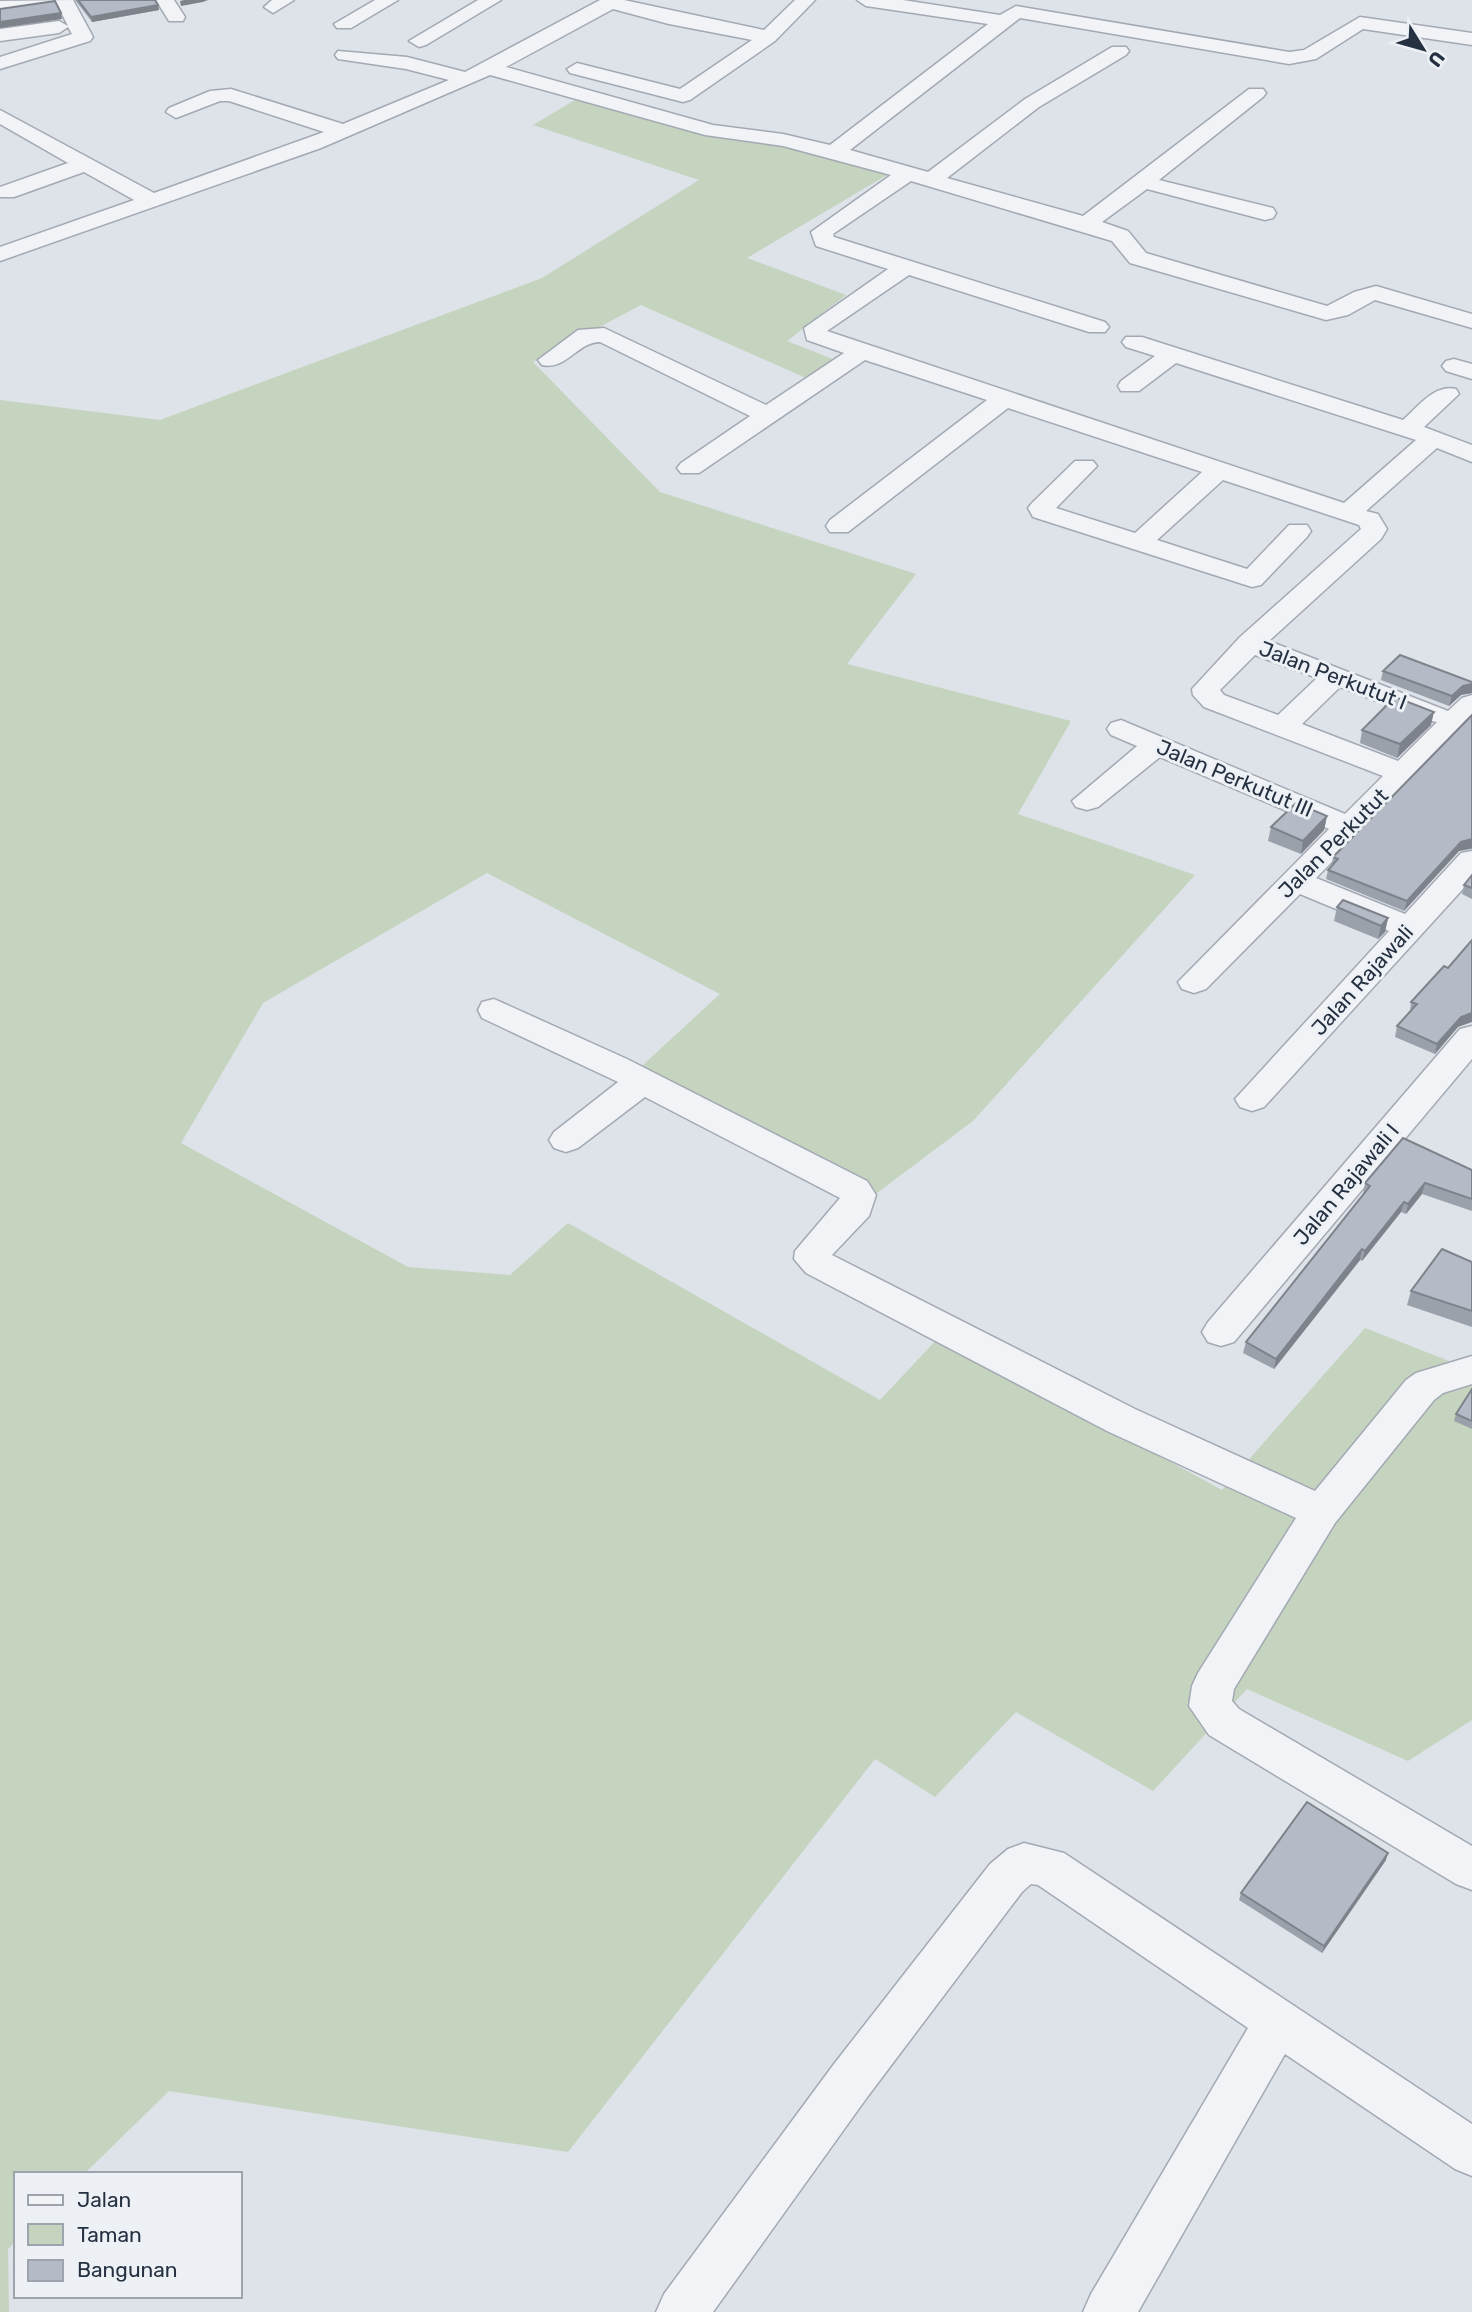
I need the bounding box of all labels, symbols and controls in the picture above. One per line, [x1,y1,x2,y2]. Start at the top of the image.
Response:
north arrow [1388,14,1458,84]
text: U [1423,47,1450,71]
street label: Jalan Perkutut I [1256,635,1410,715]
street label: Jalan Perkutut III [1153,734,1317,822]
street label: Jalan Perkutut [1273,783,1393,903]
street label: Jalan Rajawali [1306,920,1418,1040]
street label: Jalan Rajawali I [1288,1118,1404,1250]
legend [14,2172,242,2298]
text: Jalan [77,2187,131,2212]
text: Taman [77,2222,142,2247]
text: Bangunan [77,2257,178,2282]

